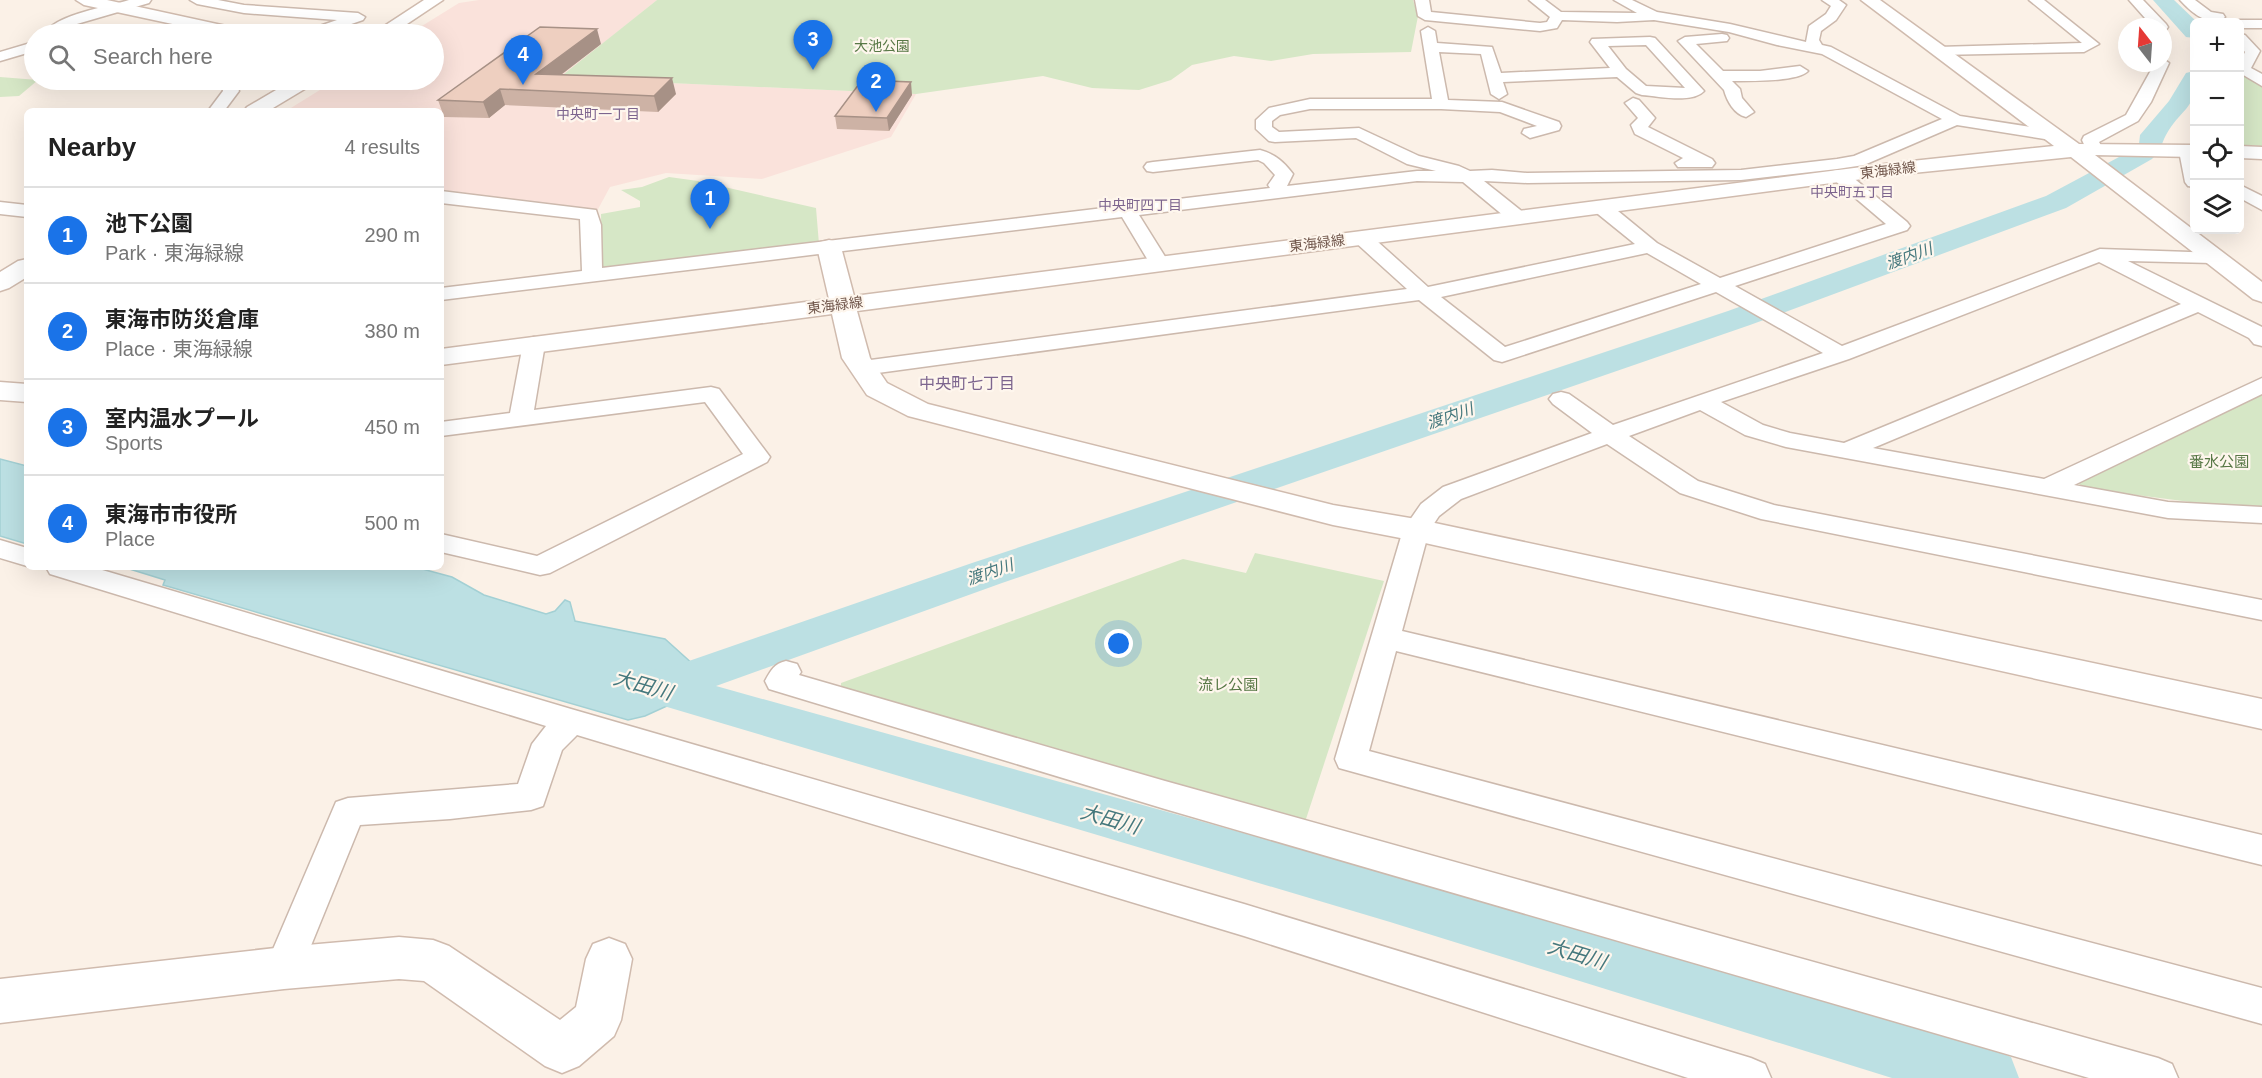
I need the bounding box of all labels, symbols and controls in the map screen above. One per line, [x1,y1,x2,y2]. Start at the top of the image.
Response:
north arrow [2118,18,2172,72]
map controls [2190,18,2244,234]
button: + [2190,18,2244,72]
pin: 3 [794,20,832,70]
search box [24,24,444,90]
pin: 4 [504,36,542,85]
park label: 大池公園 [854,38,910,54]
icon: search [45,41,78,74]
text: Search here [93,44,213,69]
pin: 2 [856,63,896,112]
button: − [2190,72,2244,126]
district label: 中央町一丁目 [556,106,640,122]
button: locate [2190,126,2244,180]
text: Nearby [48,132,136,162]
text: 4 results [344,136,420,158]
street label: 東海緑線 [1859,159,1917,181]
pin: 1 [690,180,730,229]
button: layers [2190,180,2244,234]
district label: 中央町五丁目 [1810,184,1894,200]
district label: 中央町四丁目 [1098,197,1182,213]
text: 池下公園 [105,211,193,236]
text: 1 [62,224,73,246]
text: 290 m [364,224,420,246]
street label: 東海緑線 [1288,232,1346,254]
water label: 渡内川 [1884,239,1936,272]
text: Park · 東海緑線 [105,242,244,264]
street label: 東海緑線 [806,294,864,316]
text: 東海市防災倉庫 [105,307,259,332]
text: 2 [62,320,73,342]
text: 380 m [364,320,420,342]
text: Place · 東海緑線 [105,338,253,360]
district label: 中央町七丁目 [919,375,1015,392]
water label: 渡内川 [1425,400,1477,432]
text: 室内温水プール [105,406,259,431]
text: 3 [62,416,73,438]
text: 450 m [364,416,420,438]
text: Sports [105,432,163,454]
park label: 番水公園 [2189,453,2249,470]
text: 東海市市役所 [105,502,237,527]
text: 4 [62,512,73,534]
text: 500 m [364,512,420,534]
text: Place [105,528,155,550]
water label: 渡内川 [965,556,1017,588]
your location [1104,629,1133,658]
water label: 大田川 [611,666,677,704]
park label: 流レ公園 [1198,676,1258,693]
water label: 大田川 [1078,800,1144,838]
water label: 大田川 [1545,935,1611,974]

